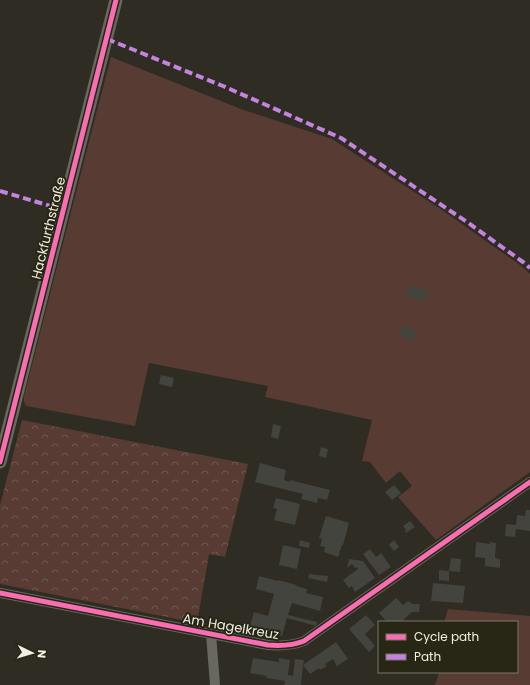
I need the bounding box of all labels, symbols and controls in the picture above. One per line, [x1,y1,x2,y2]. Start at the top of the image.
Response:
street label: Hackfurthstraße [27,175,70,281]
street label: Am Hagelkreuz [181,609,281,644]
legend [378,621,518,673]
text: Cycle path [414,628,479,645]
north arrow [12,633,52,673]
text: Path [414,648,441,665]
text: N [34,649,50,659]

